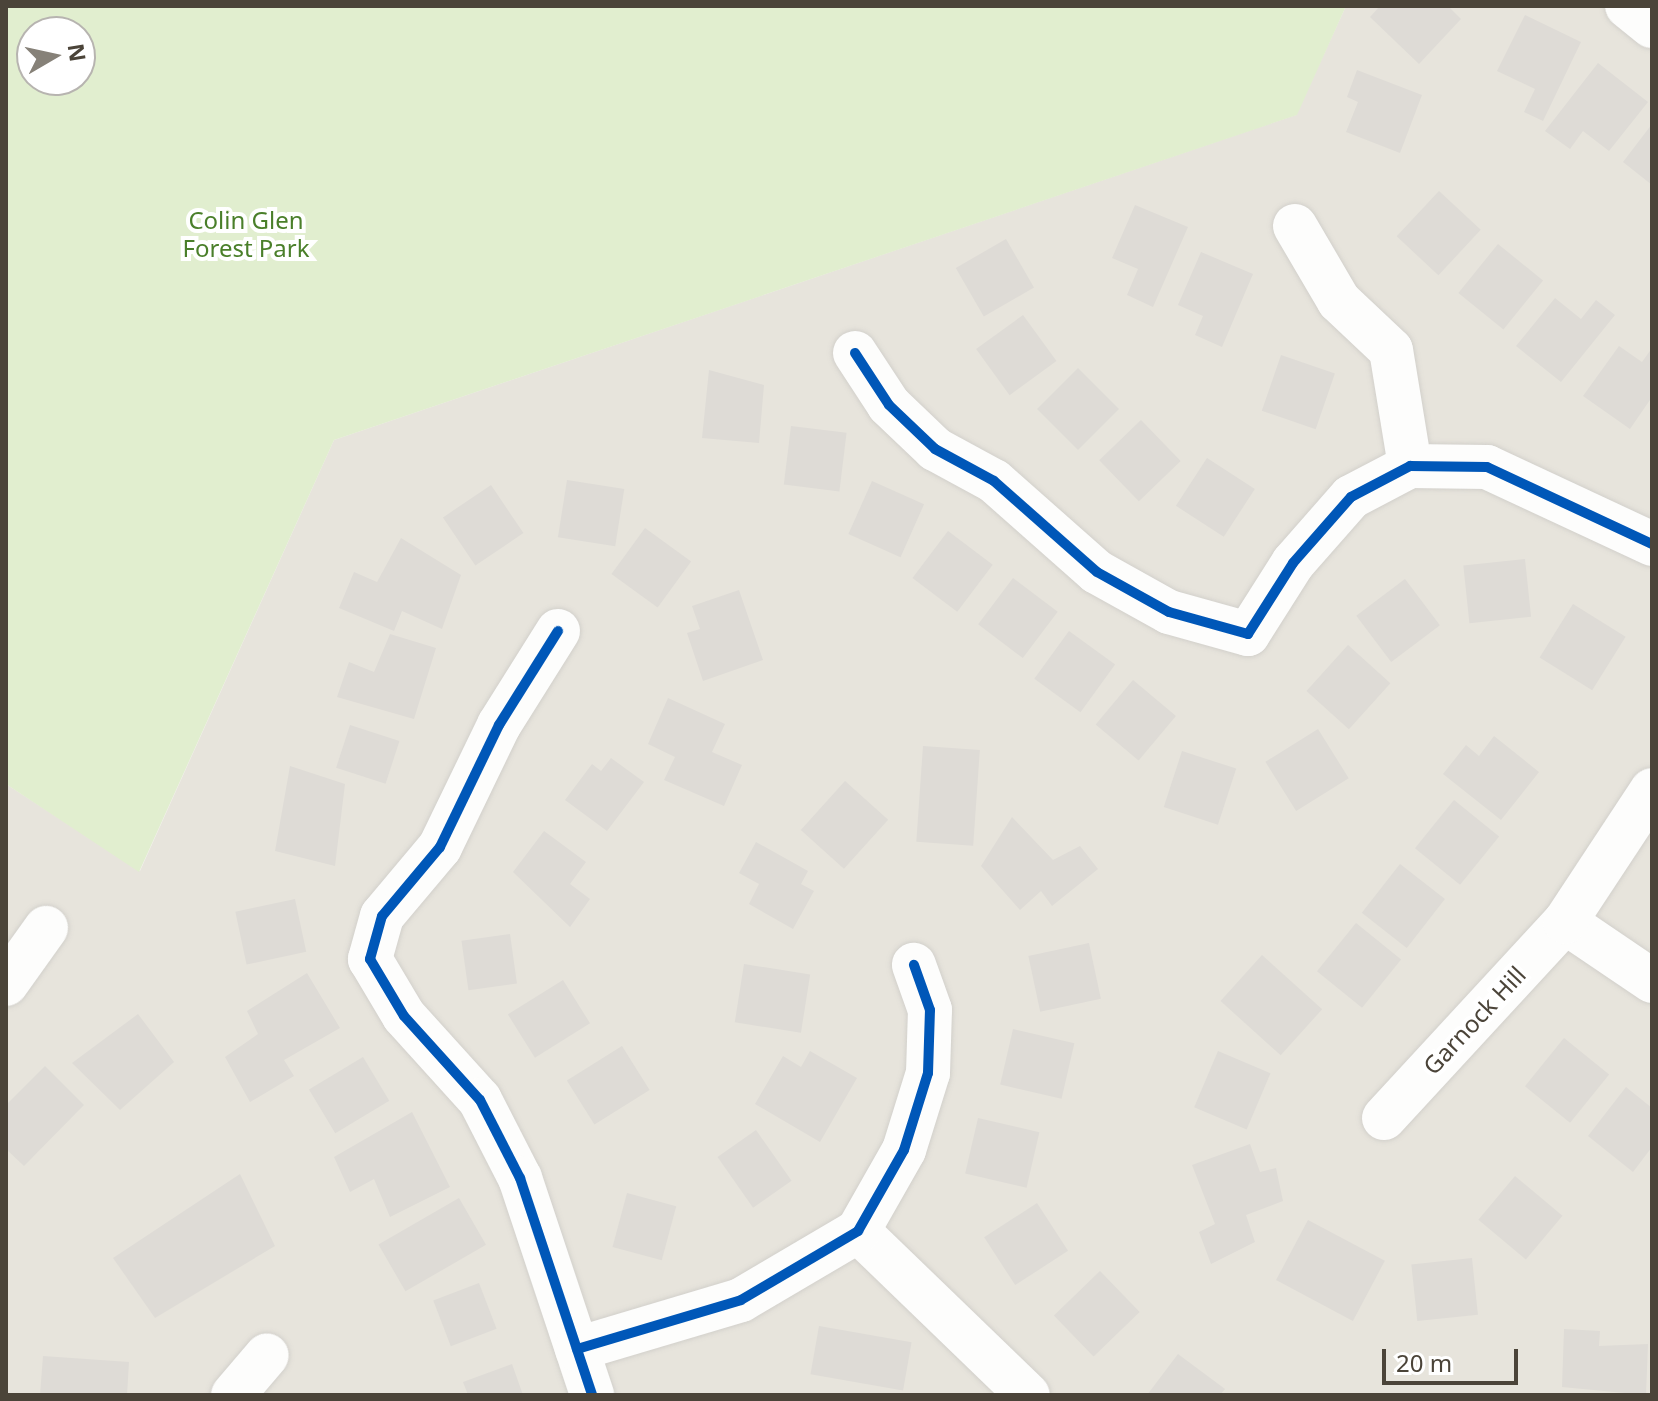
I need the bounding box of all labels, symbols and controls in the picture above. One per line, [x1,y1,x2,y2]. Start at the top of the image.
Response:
north arrow [16,16,96,96]
text: N [62,41,94,64]
park label: Colin Glen Forest Park [182,206,310,262]
street label: Garnock Hill [1417,960,1531,1080]
scale bar [1386,1333,1522,1383]
text: 20 m [1396,1346,1452,1379]

